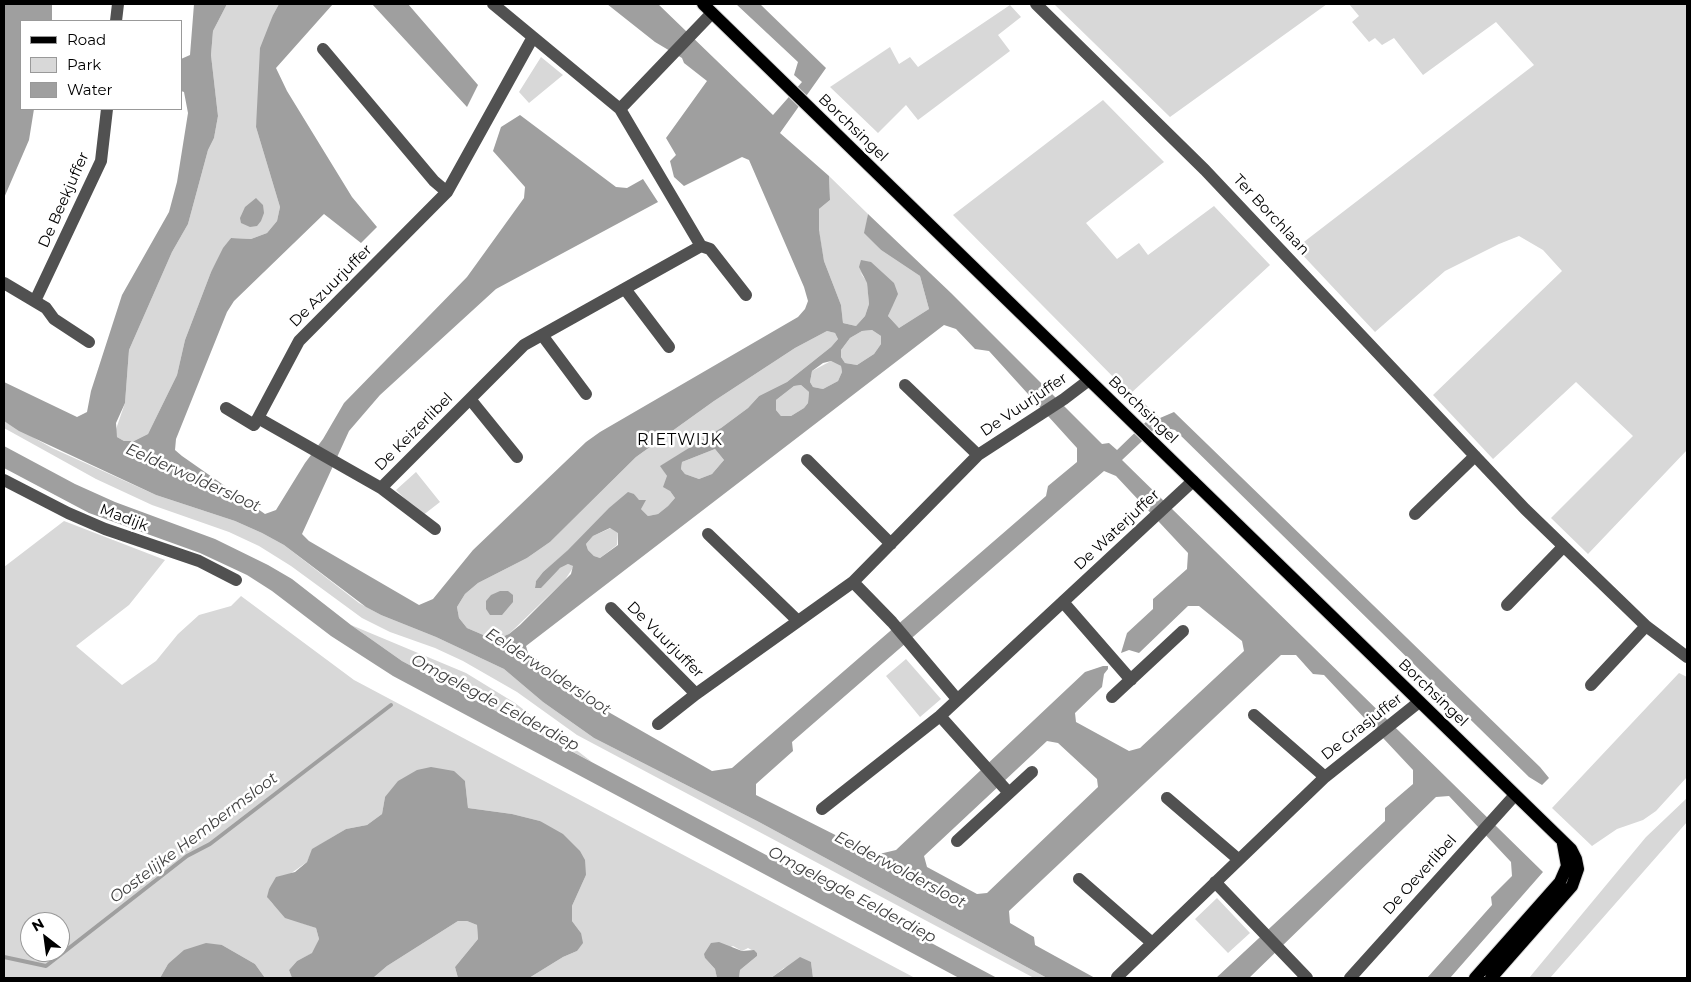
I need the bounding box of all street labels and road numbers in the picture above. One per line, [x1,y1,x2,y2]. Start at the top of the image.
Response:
street label: Borchsingel [814,90,892,166]
street label: De Beekjuffer [35,149,93,251]
street label: Ter Borchlaan [1229,171,1313,259]
street label: De Azuurjuffer [286,241,376,331]
street label: De Vuurjuffer [977,369,1071,441]
street label: Borchsingel [1104,372,1182,448]
street label: De Keizerlibel [371,389,457,475]
street label: De Waterjuffer [1071,486,1163,574]
street label: Madijk [97,501,151,535]
street label: De Vuurjuffer [623,598,707,682]
street label: Borchsingel [1394,655,1472,731]
street label: De Grasjuffer [1318,690,1406,764]
street label: De Oeverlibel [1379,831,1461,919]

